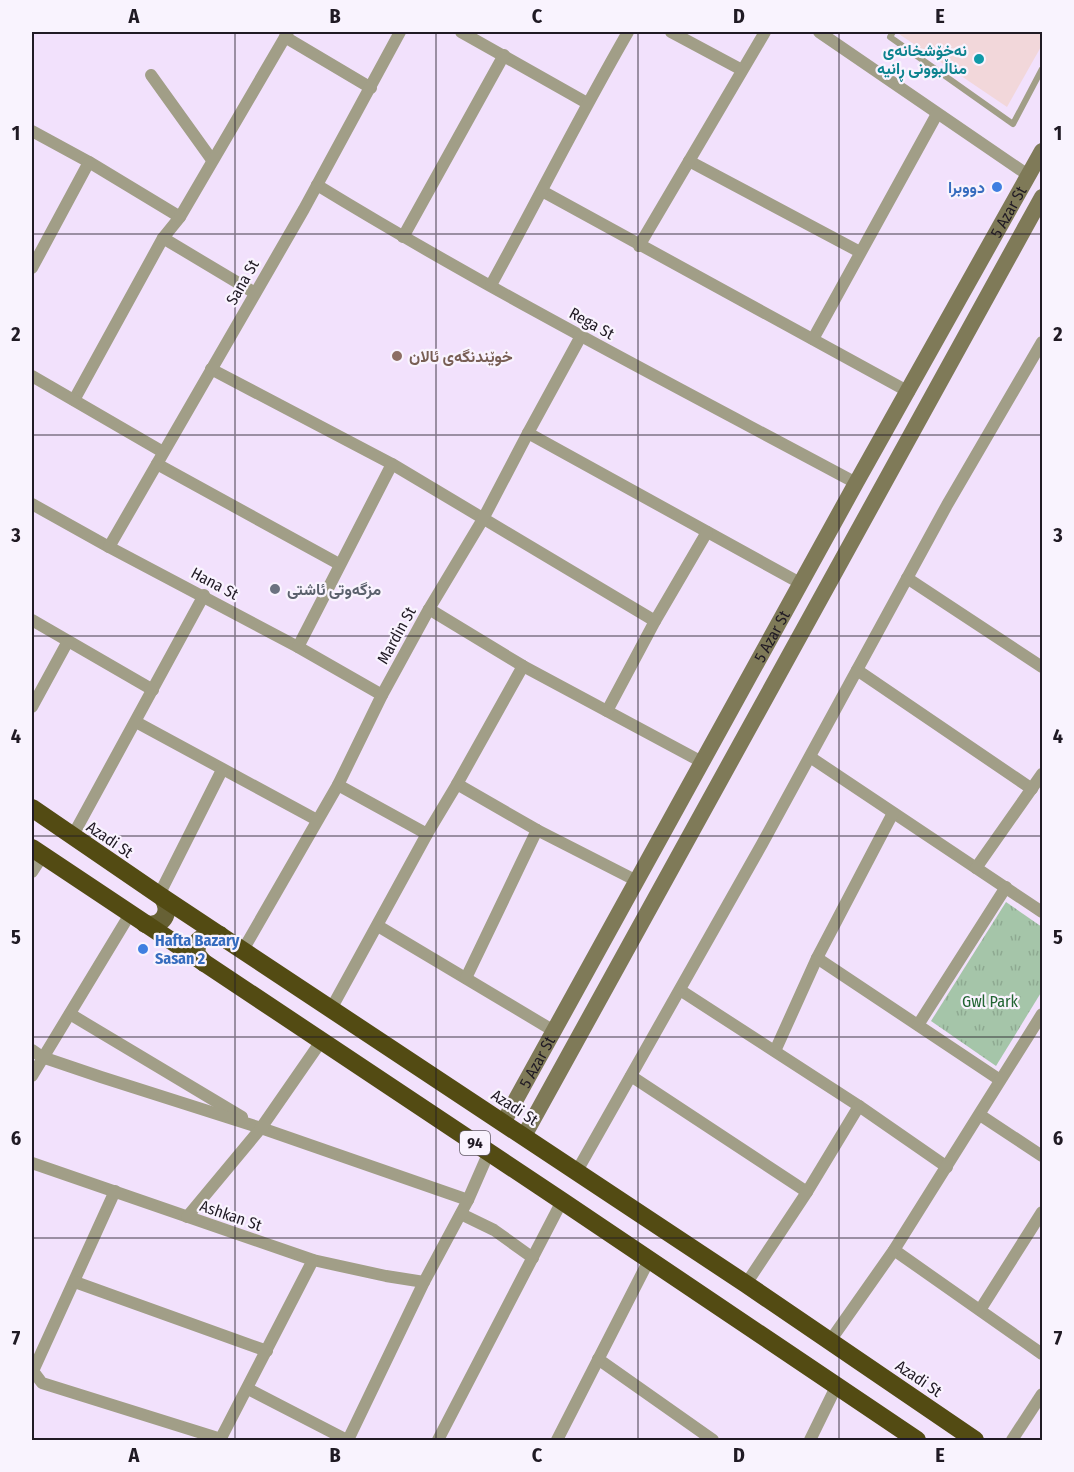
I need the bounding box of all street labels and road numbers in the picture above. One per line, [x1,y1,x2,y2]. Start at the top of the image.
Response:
street label: 5 Azar St [987,182,1031,241]
street label: Sana St [222,256,263,308]
street label: Rega St [566,303,618,344]
street label: Hana St [188,563,242,604]
street label: Mardin St [373,603,420,667]
street label: 5 Azar St [750,607,794,666]
street label: Azadi St [83,817,137,862]
street label: 5 Azar St [515,1032,559,1091]
street label: Azadi St [488,1085,542,1130]
road number: 94 [460,1131,490,1155]
street label: Ashkan St [197,1196,265,1235]
street label: Azadi St [892,1356,946,1401]

